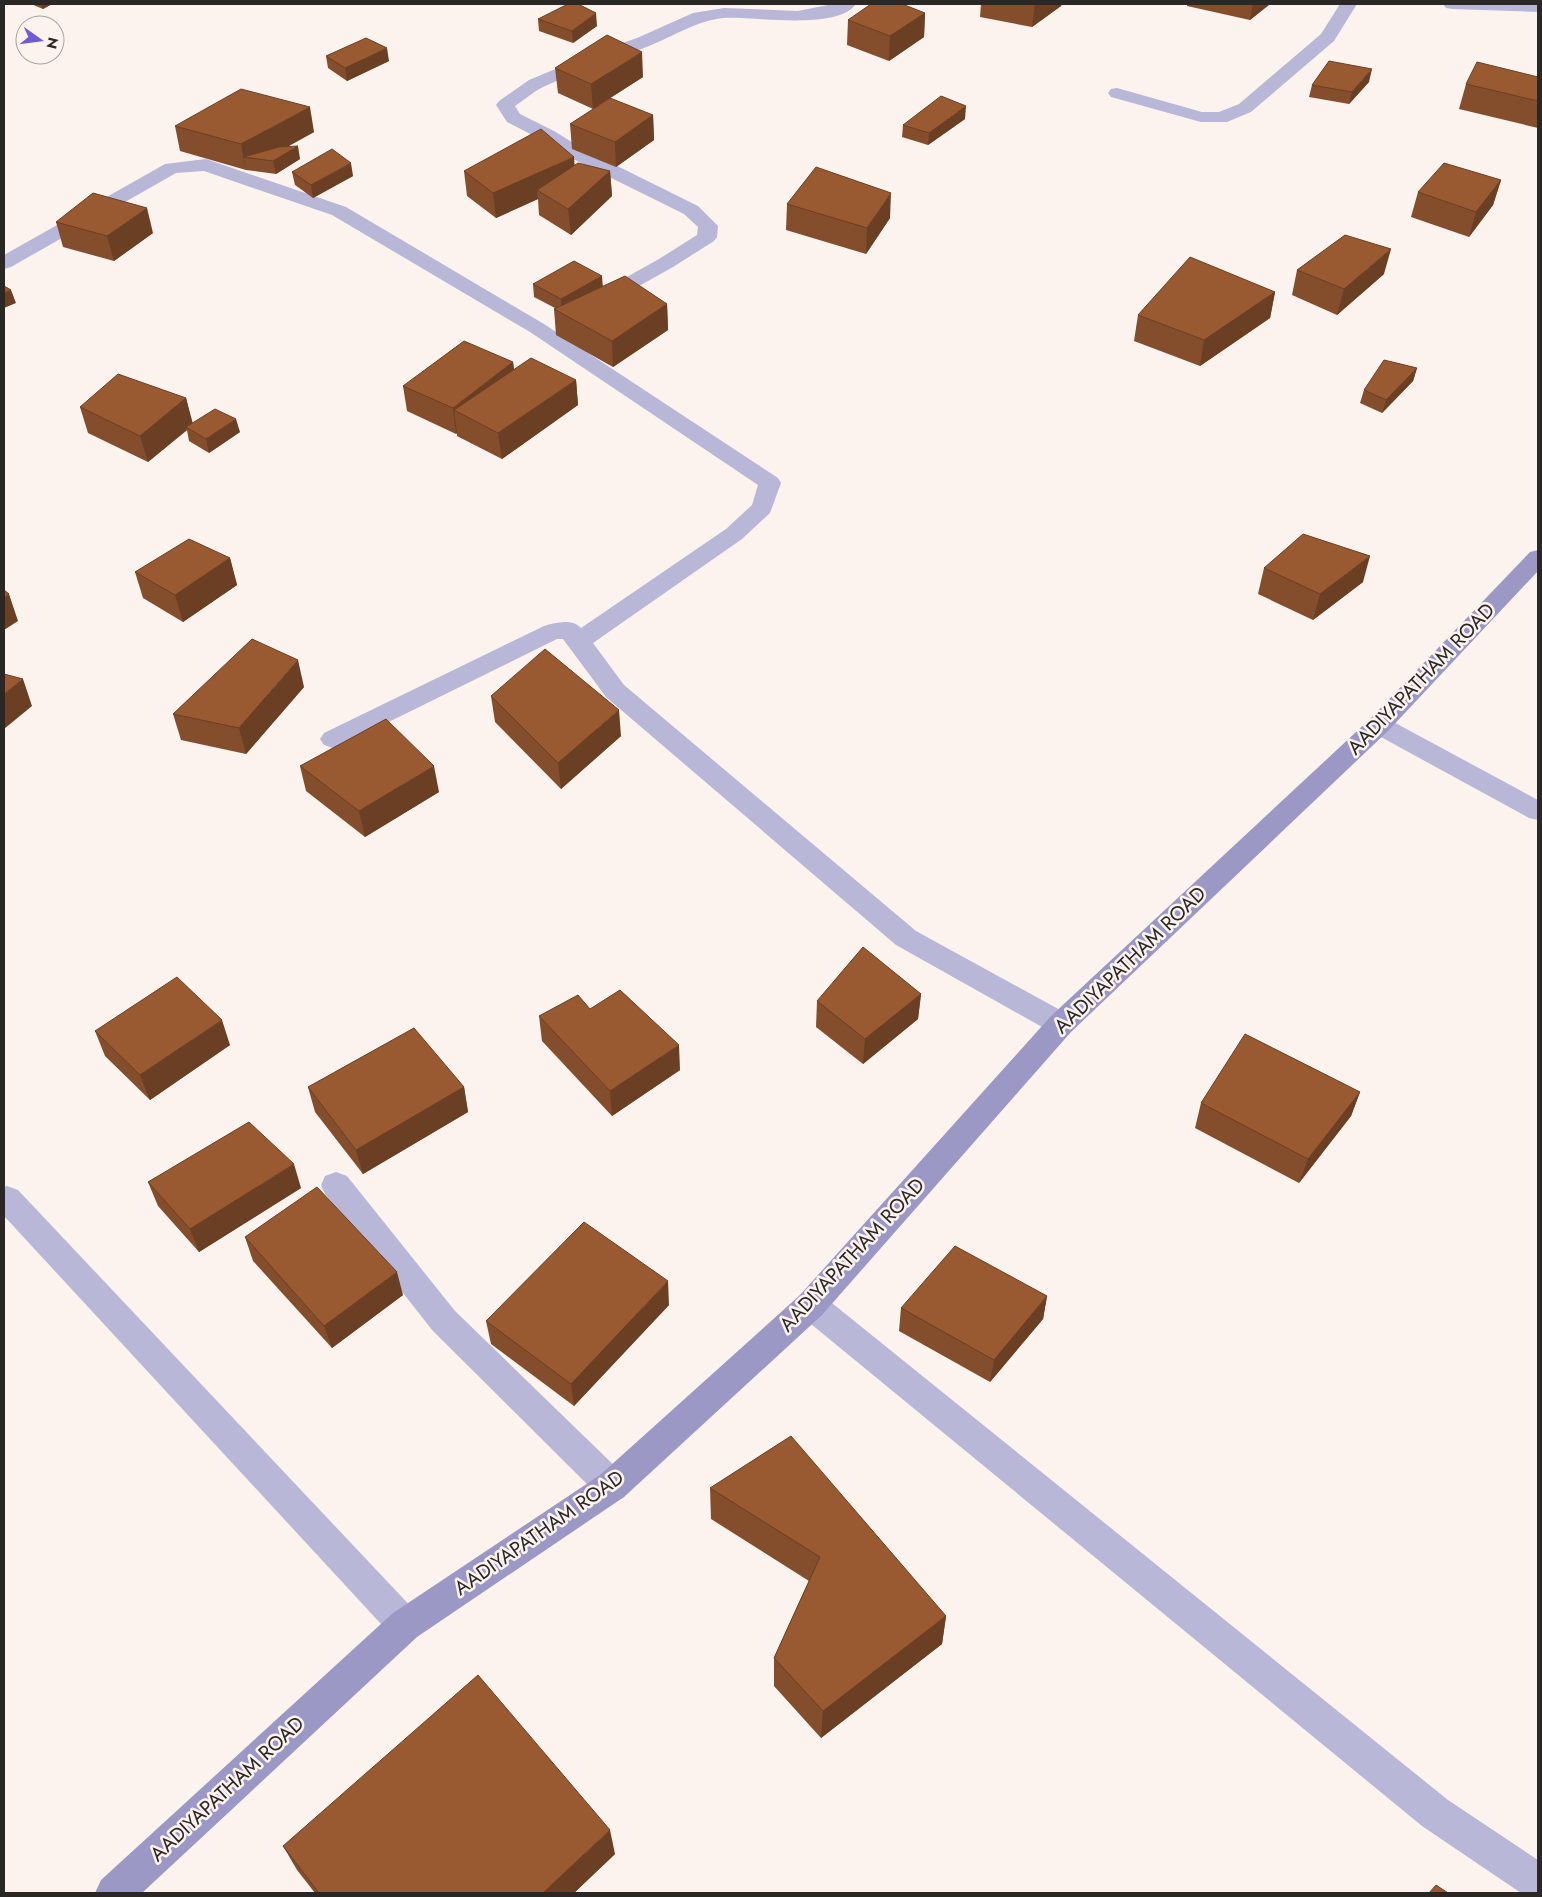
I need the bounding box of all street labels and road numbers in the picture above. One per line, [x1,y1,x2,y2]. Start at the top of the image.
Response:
street label: AADIYAPATHAM ROAD [1341,596,1501,762]
street label: AADIYAPATHAM ROAD [1047,880,1213,1040]
street label: AADIYAPATHAM ROAD [773,1171,931,1339]
street label: AADIYAPATHAM ROAD [448,1463,630,1603]
street label: AADIYAPATHAM ROAD [143,1710,311,1868]

